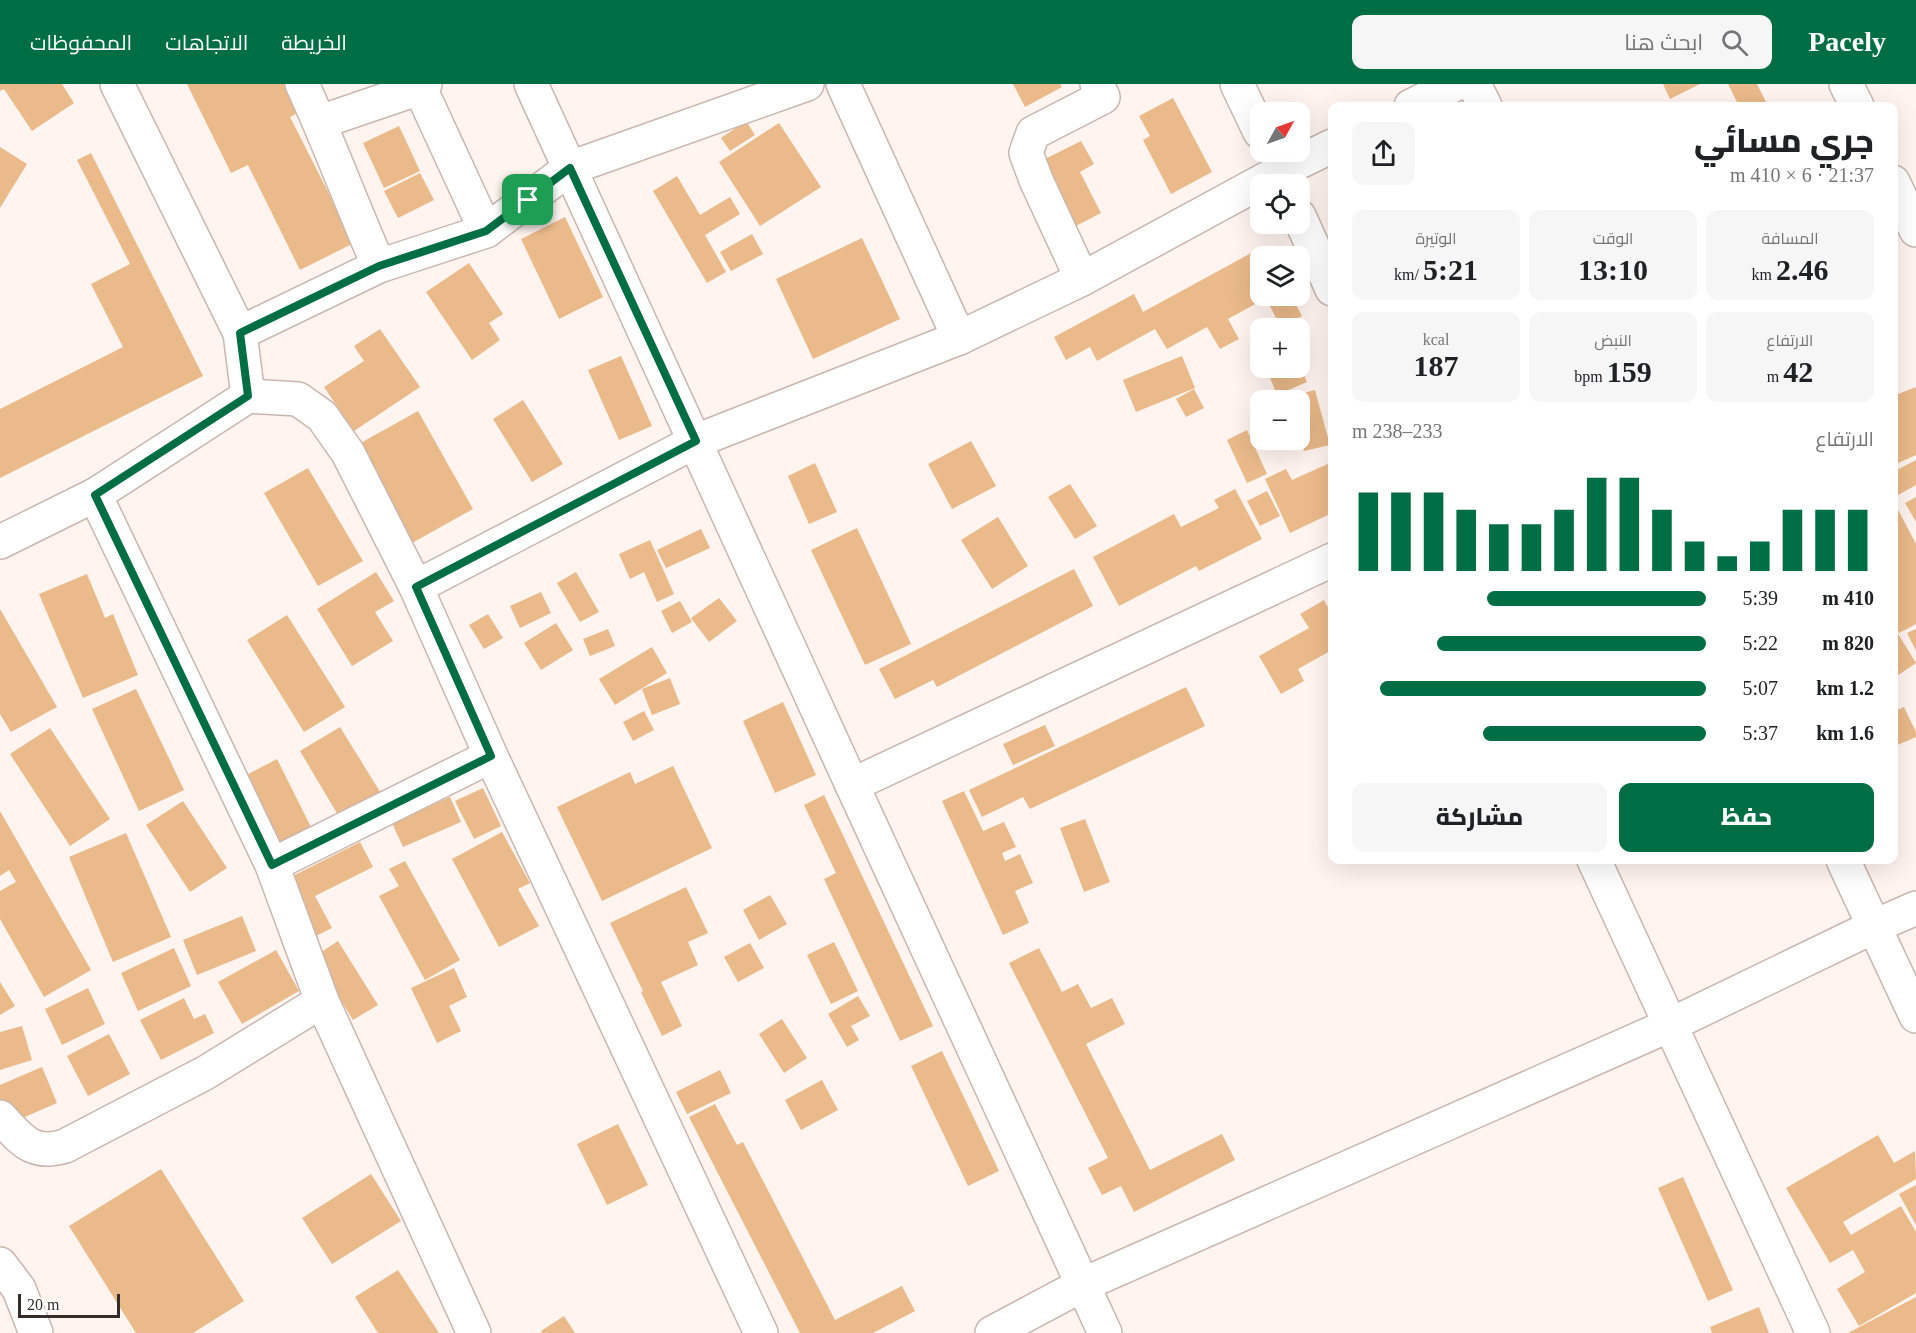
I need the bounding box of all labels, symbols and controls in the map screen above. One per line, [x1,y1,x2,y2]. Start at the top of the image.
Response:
search box [1352,15,1772,69]
icon: search [1718,26,1751,59]
text: Pacely [1808,26,1886,57]
text: ابحث هنا [1624,30,1703,55]
text: المحفوظات [30,31,132,55]
text: الاتجاهات [165,31,248,55]
text: الخريطة [281,31,347,55]
north arrow [1250,102,1310,162]
map controls [1250,102,1310,450]
button: share [1352,122,1415,185]
text: جري مسائي [1694,123,1874,159]
text: 21:37 · 6 × 410 m [1730,164,1874,186]
pin [502,174,553,225]
button: locate [1250,174,1310,234]
icon: arrive [511,183,544,216]
text: الوتيرة [1415,230,1457,247]
text: الوقت [1593,230,1633,247]
text: المسافة [1762,230,1818,247]
button: layers [1250,246,1310,306]
text: 5:21 [1423,253,1478,286]
text: 13:10 [1578,253,1648,286]
text: 2.46 [1776,253,1828,286]
text: /km [1394,266,1423,283]
text: km [1752,266,1776,283]
button: + [1250,318,1310,378]
text: kcal [1423,331,1449,348]
text: النبض [1594,332,1632,349]
text: الارتفاع [1767,332,1813,349]
text: 187 [1414,349,1459,382]
text: 159 [1607,355,1652,388]
text: 42 [1783,355,1813,388]
text: bpm [1574,368,1607,385]
text: m [1767,368,1783,385]
button: − [1250,390,1310,450]
text: 233–238 m [1352,420,1443,442]
text: الارتفاع [1815,428,1874,450]
text: 5:39 [1742,587,1778,609]
text: 410 m [1822,587,1874,609]
text: 5:22 [1742,632,1778,654]
text: 820 m [1822,632,1874,654]
text: 5:07 [1742,677,1778,699]
text: 1.2 km [1816,677,1874,699]
text: 5:37 [1742,722,1778,744]
text: 1.6 km [1816,722,1874,744]
button: مشاركة [1352,783,1607,852]
button: حفظ [1619,783,1874,852]
scale bar [18,1291,120,1318]
text: 20 m [27,1296,59,1313]

